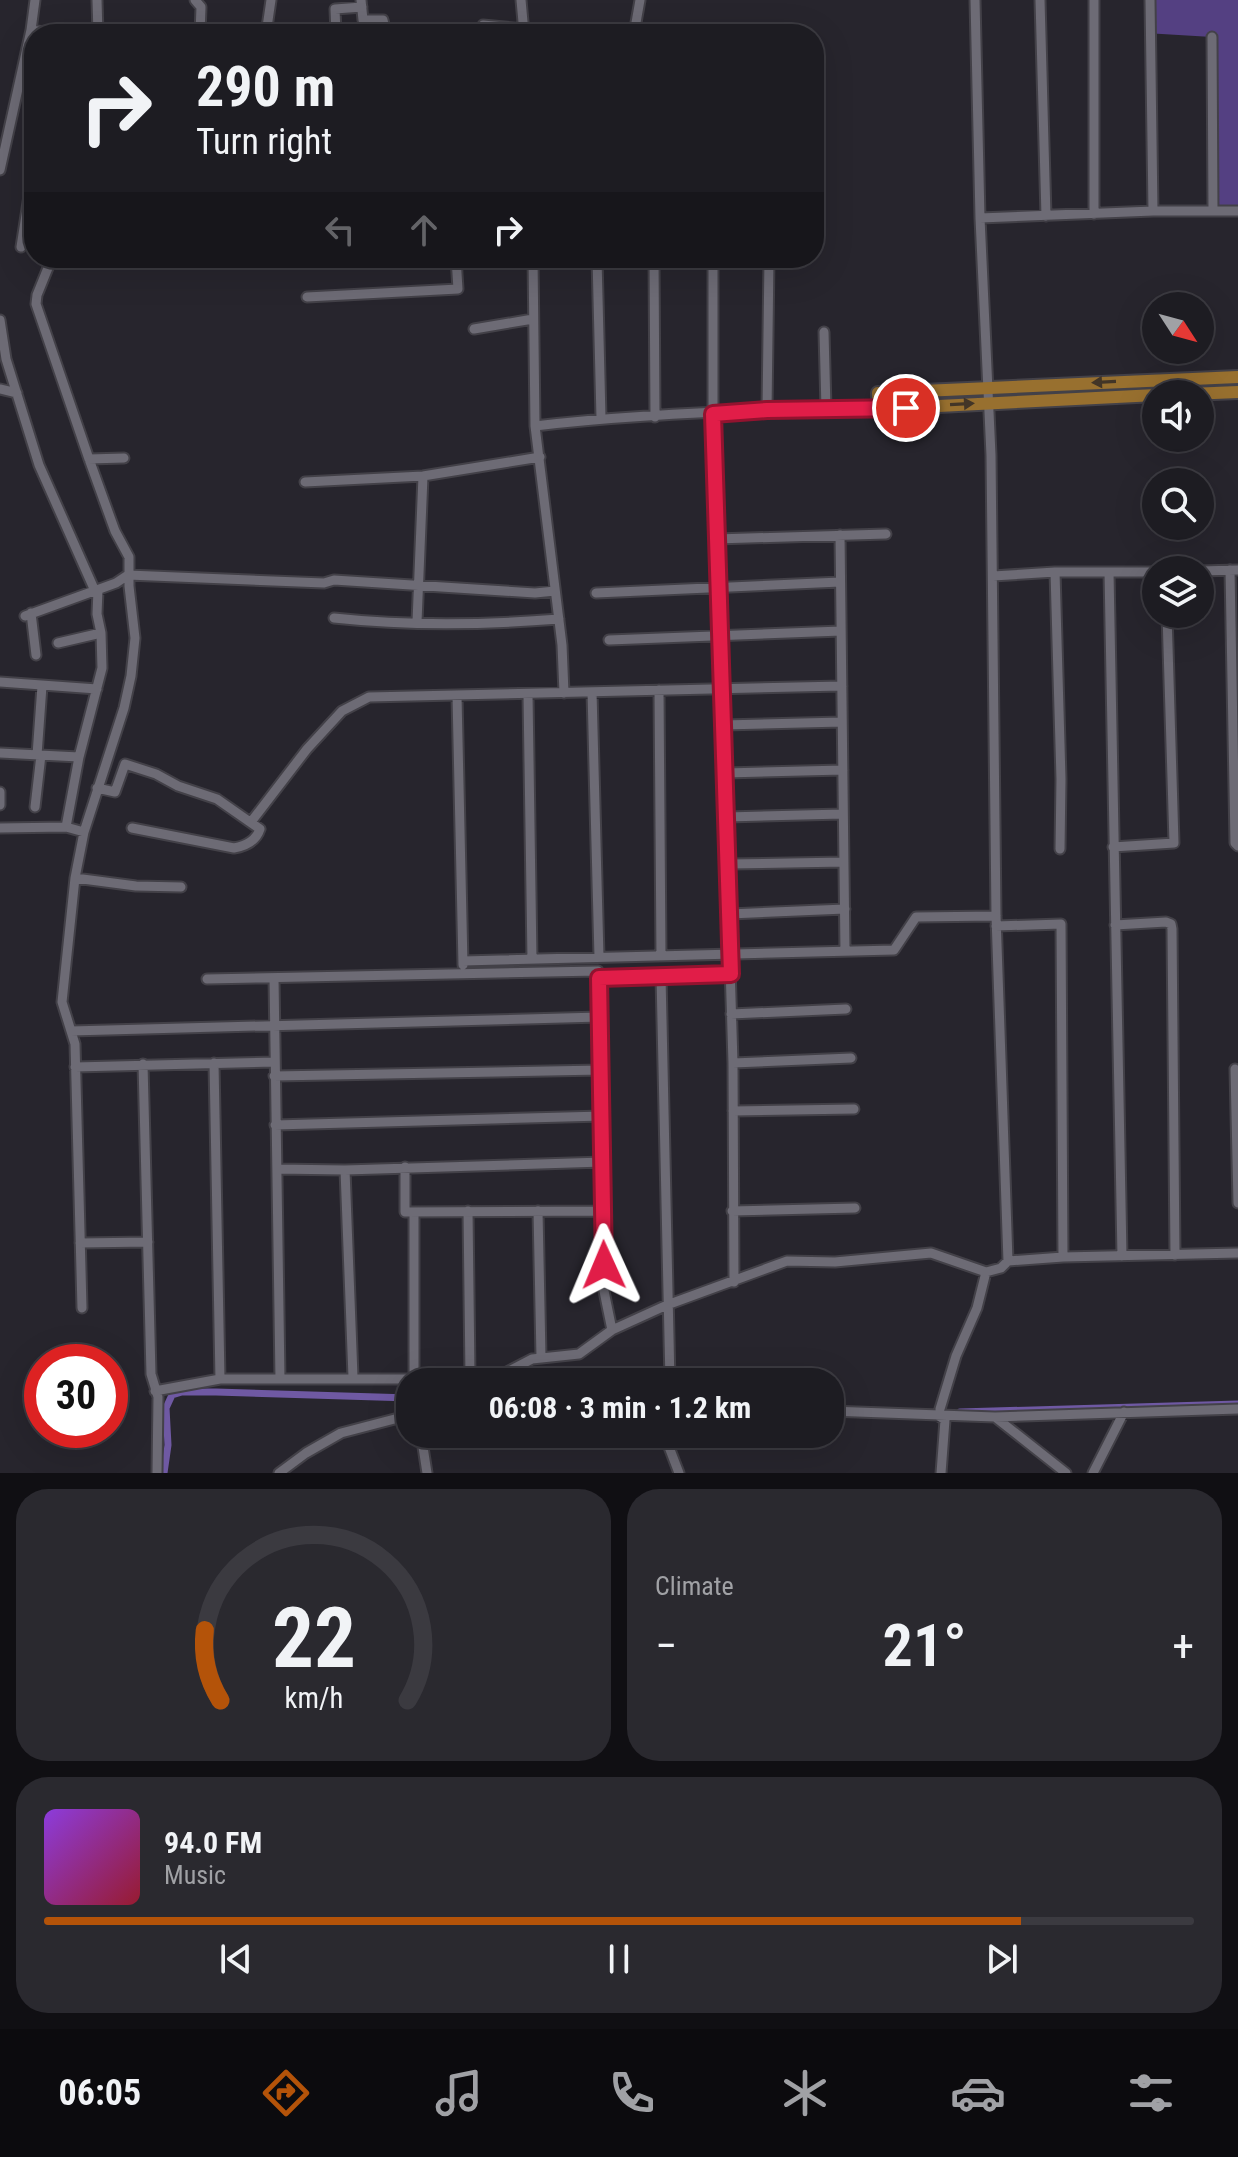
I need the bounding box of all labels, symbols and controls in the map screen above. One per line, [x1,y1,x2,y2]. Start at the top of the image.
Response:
text: 290 m [196,54,335,120]
icon: right [64,56,168,160]
text: Turn right [196,121,332,163]
icon: left [318,208,362,252]
icon: ahead [402,208,446,252]
icon: right [486,208,530,252]
north arrow [1142,292,1214,364]
map controls [1142,292,1214,628]
pin [872,374,940,442]
one-way arrow [1091,376,1116,389]
button: sound [1142,380,1214,452]
icon: arrive [884,386,928,430]
one-way arrow [950,397,975,410]
button: search [1142,468,1214,540]
button: layers [1142,556,1214,628]
position arrow [562,1223,646,1307]
speed limit sign: 30 [24,1344,128,1448]
text: 06:08 · 3 min · 1.2 km [489,1390,751,1425]
text: Climate [655,1571,734,1601]
text: 22 [271,1590,356,1687]
text: 21° [883,1610,967,1681]
text: − [655,1620,677,1672]
text: + [1172,1620,1194,1672]
text: km/h [284,1681,343,1715]
text: 94.0 FM [164,1825,262,1860]
text: Music [164,1860,226,1890]
icon: previous [214,1937,258,1981]
icon: pause [597,1937,641,1981]
icon: next [980,1937,1024,1981]
icon: directions [258,2065,314,2121]
icon: music [431,2065,487,2121]
icon: phone [604,2065,660,2121]
icon: climate [777,2065,833,2121]
icon: car [950,2065,1006,2121]
icon: filters [1123,2065,1179,2121]
text: 06:05 [59,2072,141,2114]

